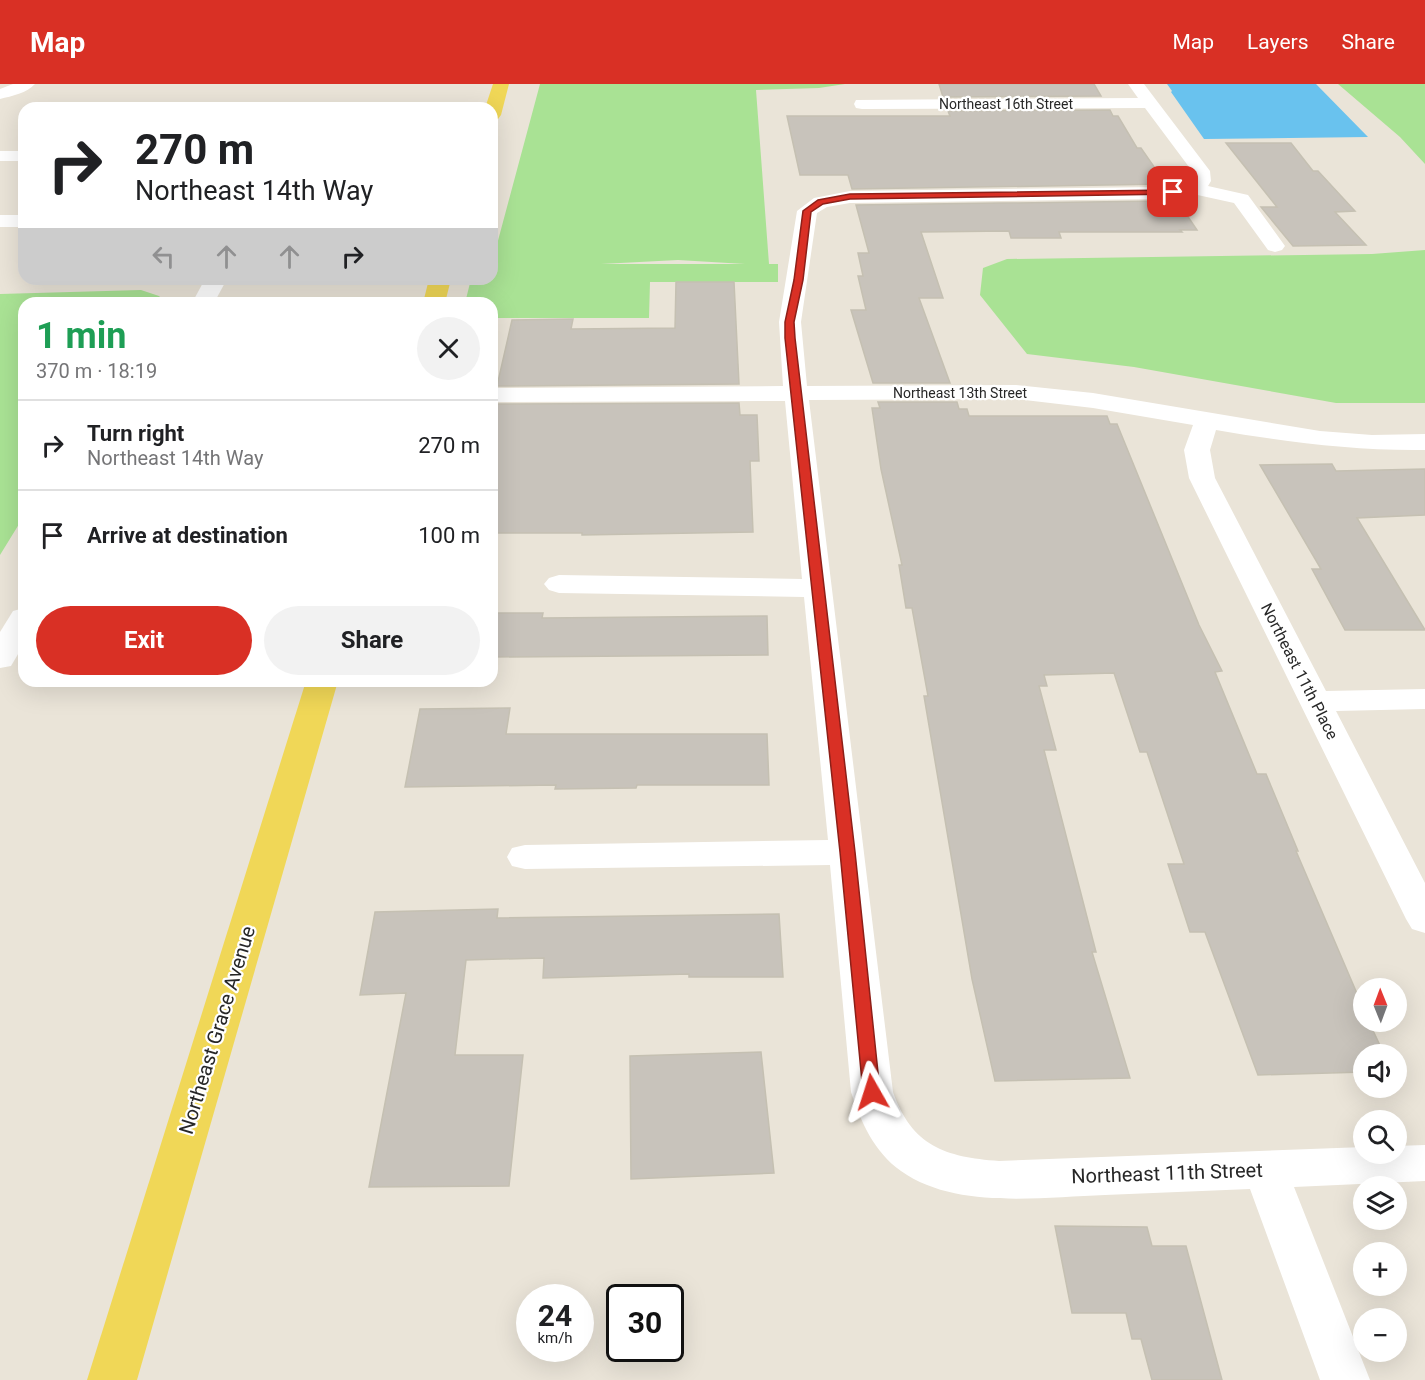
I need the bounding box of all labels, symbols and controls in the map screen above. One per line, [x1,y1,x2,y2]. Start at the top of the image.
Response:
text: Map [30,26,85,59]
text: Map [1172,30,1214,54]
text: Layers [1247,30,1308,54]
text: Share [1341,30,1395,54]
street label: Northeast 16th Street [939,96,1073,112]
text: 270 m [135,125,254,174]
icon: right [36,126,114,204]
pin [1147,166,1198,217]
text: Northeast 14th Way [135,175,373,207]
icon: arrive [1156,175,1189,208]
icon: left [147,240,180,273]
icon: ahead [210,240,243,273]
icon: ahead [273,240,306,273]
icon: right [336,240,369,273]
text: 1 min [36,315,127,357]
button: close [417,317,480,380]
text: 370 m · 18:19 [36,359,157,383]
street label: Northeast 13th Street [893,385,1027,401]
text: Turn right [87,421,184,446]
icon: right [36,429,69,462]
text: 270 m [418,433,480,458]
text: Northeast 14th Way [87,446,263,470]
icon: arrive [36,519,69,552]
text: Arrive at destination [87,523,288,548]
text: 100 m [418,523,480,548]
street label: Northeast 11th Place [1257,600,1342,743]
button: Exit [36,606,252,675]
button: Share [264,606,480,675]
street label: Northeast Grace Avenue [174,923,260,1137]
north arrow [1353,978,1407,1032]
map controls [1353,978,1407,1362]
button: sound [1353,1044,1407,1098]
position arrow [840,1060,904,1124]
button: search [1353,1110,1407,1164]
street label: Northeast 11th Street [1071,1158,1263,1188]
button: layers [1353,1176,1407,1230]
button: + [1353,1242,1407,1296]
speed limit sign: 30 [606,1284,684,1362]
text: 24 [538,1298,572,1333]
button: − [1353,1308,1407,1362]
text: km/h [537,1329,573,1347]

